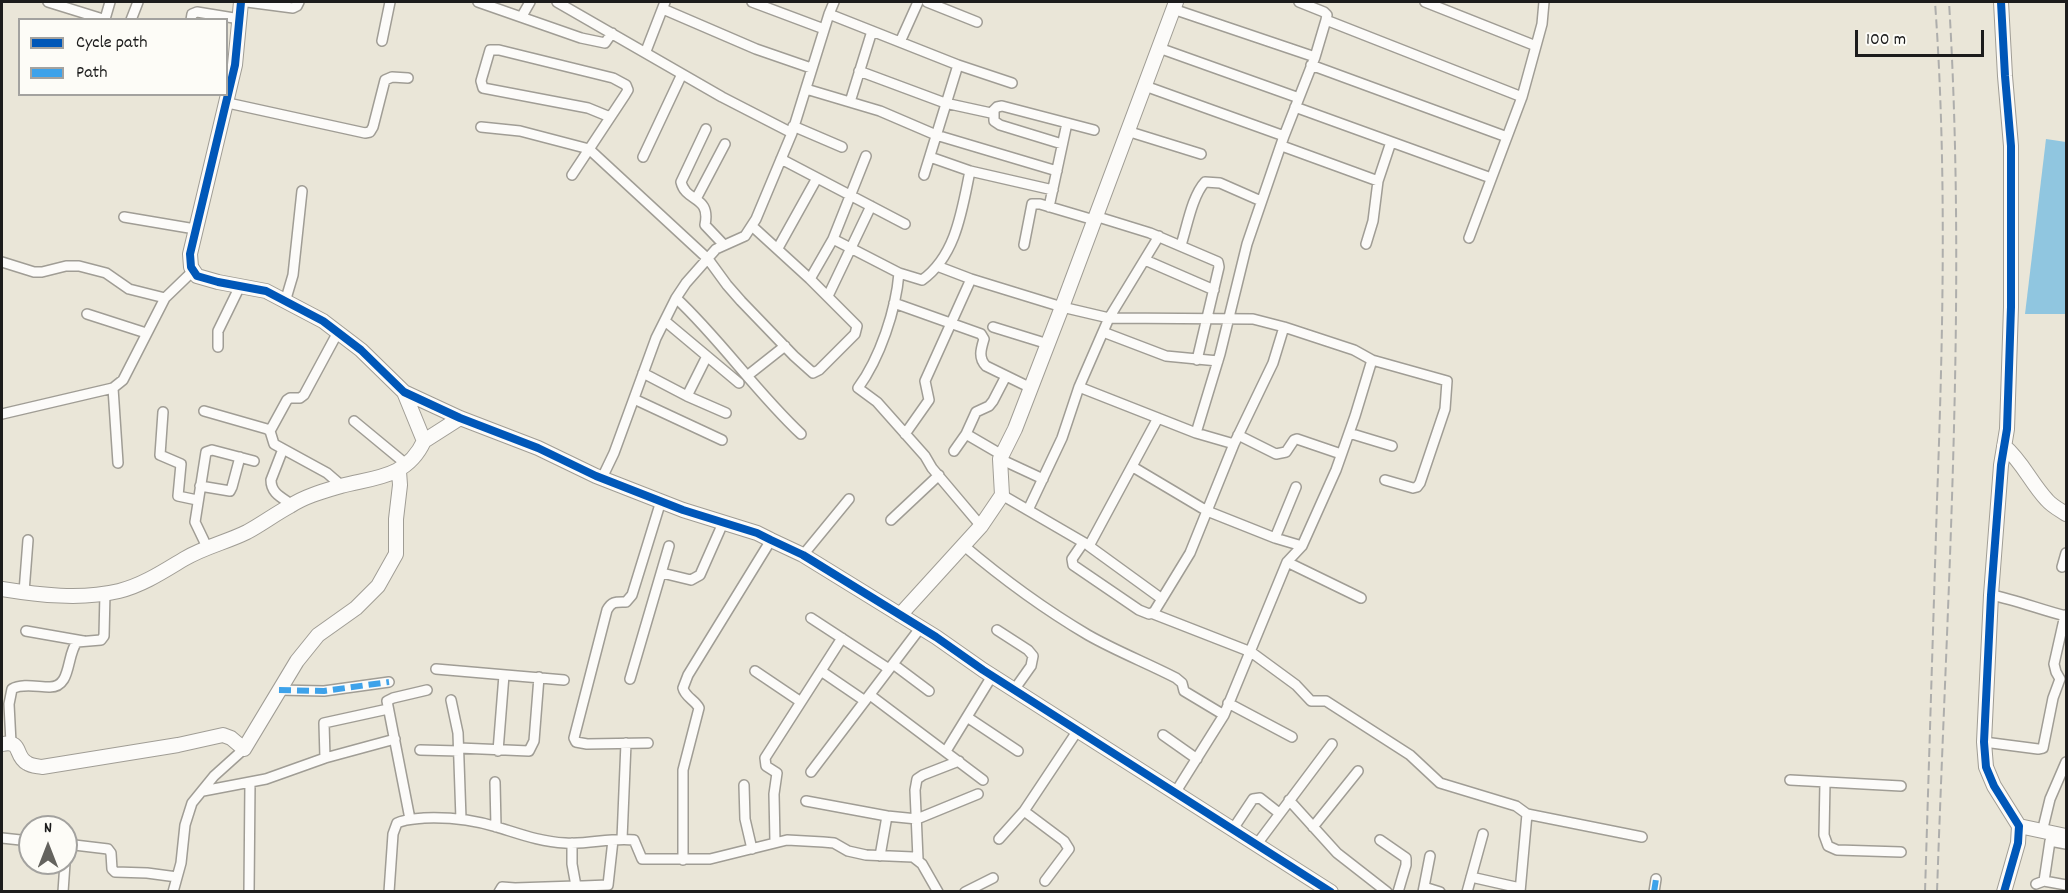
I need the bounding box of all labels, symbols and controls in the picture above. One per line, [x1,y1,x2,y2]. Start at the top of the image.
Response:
legend [18,18,228,96]
scale bar [1858,18,1987,56]
text: 100 m [1866,28,1906,53]
text: Cycle path [76,31,147,56]
text: Path [76,61,108,86]
north arrow [18,815,78,875]
text: N [44,817,52,840]

